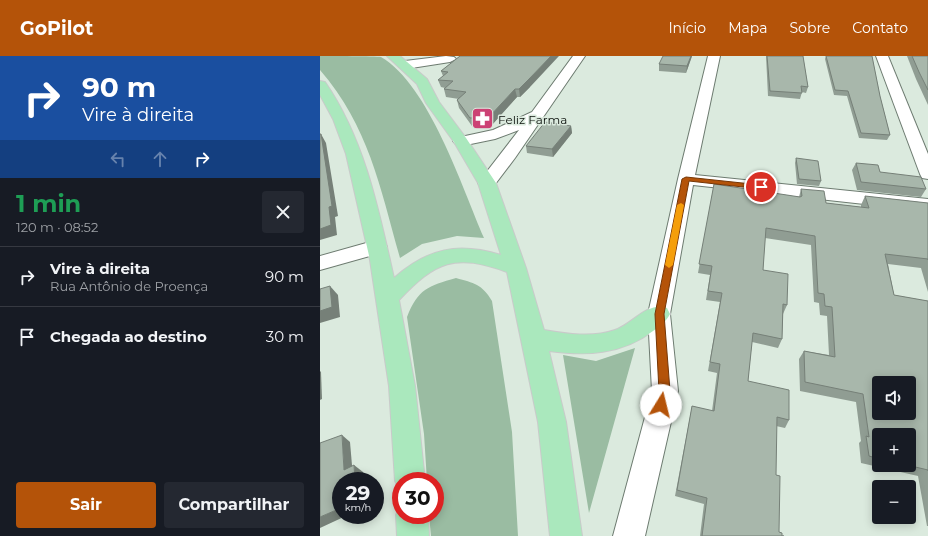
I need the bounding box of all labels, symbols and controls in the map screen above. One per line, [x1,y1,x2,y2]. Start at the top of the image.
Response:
text: GoPilot [20,17,93,40]
text: Início [668,19,706,37]
text: Mapa [728,19,768,37]
text: Sobre [790,19,830,37]
text: Contato [852,19,908,37]
text: 90 m [82,70,156,104]
icon: right [16,72,68,124]
text: Vire à direita [82,104,194,126]
pharmacy icon: Feliz Farma [469,106,495,132]
place label: Feliz Farma [498,112,567,127]
icon: left [107,148,129,170]
icon: ahead [149,148,171,170]
icon: right [191,148,213,170]
pin [744,170,778,204]
icon: arrive [750,176,772,198]
text: 1 min [16,189,81,218]
button: close [262,191,304,233]
text: 120 m · 08:52 [16,219,98,235]
text: Vire à direita [50,259,150,278]
icon: right [16,266,38,288]
text: 90 m [265,267,304,286]
text: Rua Antônio de Proença [50,278,208,294]
icon: arrive [16,326,38,348]
text: Chegada ao destino [50,327,207,346]
text: 30 m [266,327,304,346]
map controls [872,376,916,524]
button: sound [872,376,916,420]
position arrow [640,384,682,426]
button: + [872,428,916,472]
speed limit sign: 30 [392,472,444,524]
button: − [872,480,916,524]
text: 29 [346,481,370,505]
button: Sair [16,482,156,528]
button: Compartilhar [164,482,304,528]
text: km/h [345,501,371,514]

